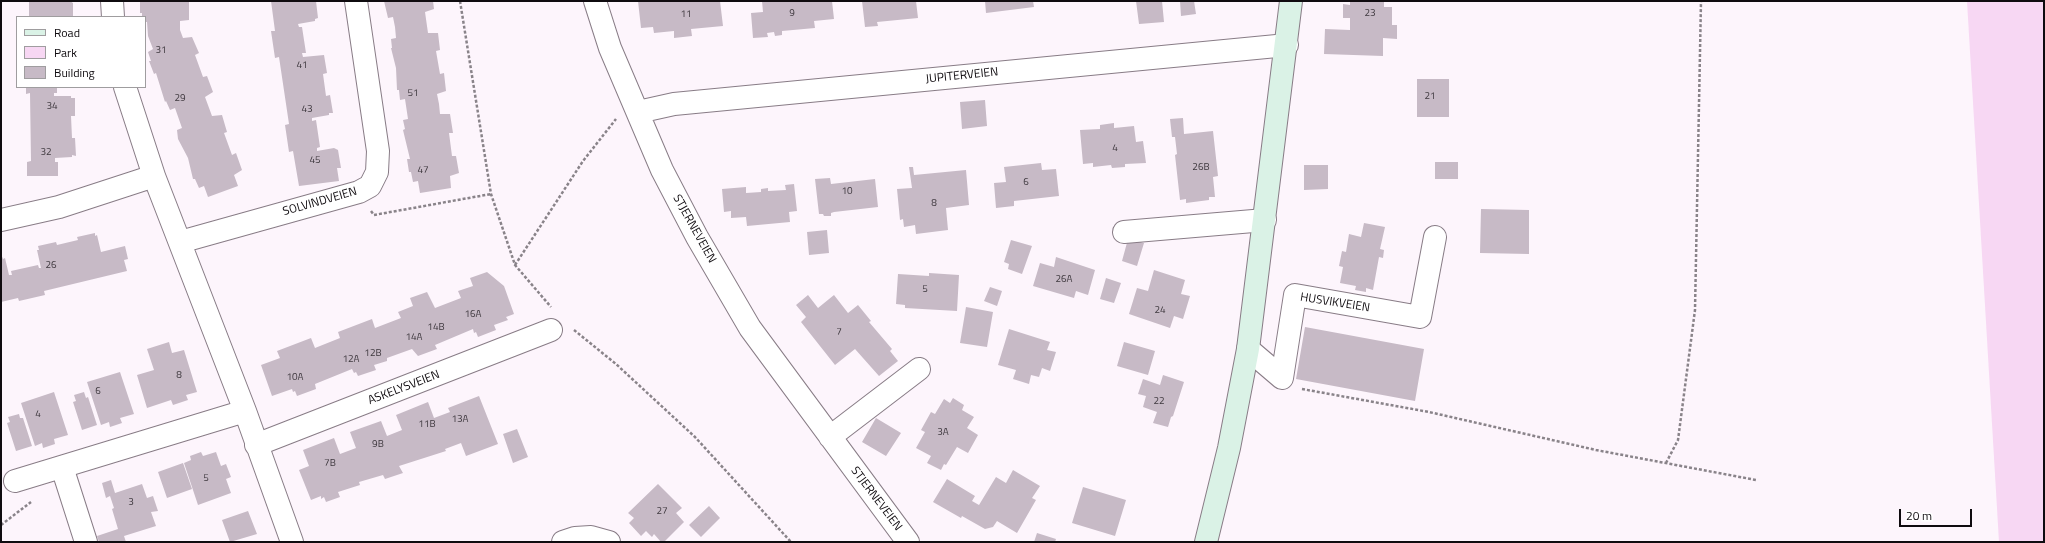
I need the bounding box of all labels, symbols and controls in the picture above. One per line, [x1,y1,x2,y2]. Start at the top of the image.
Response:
house number: 9 [789,8,795,20]
house number: 23 [1364,8,1376,20]
house number: 11 [680,9,692,21]
legend [16,16,146,88]
text: Road [54,23,80,42]
text: Park [54,43,77,62]
house number: 31 [155,45,167,57]
house number: 41 [296,60,308,72]
text: Building [54,63,95,82]
street label: JUPITERVEIEN [925,65,999,87]
house number: 51 [407,88,419,100]
house number: 21 [1424,91,1436,103]
house number: 29 [174,93,186,105]
house number: 34 [46,101,58,113]
house number: 43 [301,104,313,116]
house number: 4 [1112,143,1118,155]
house number: 32 [40,147,52,159]
house number: 45 [309,155,321,167]
house number: 26B [1192,162,1210,174]
house number: 47 [417,165,429,177]
house number: 6 [1023,177,1029,189]
street label: SOLVINDVEIEN [281,185,359,219]
house number: 10 [841,186,853,198]
street label: STJERNEVEIEN [669,192,719,266]
house number: 8 [931,198,937,210]
house number: 26 [45,260,57,272]
house number: 26A [1055,274,1073,286]
house number: 5 [922,284,928,296]
street label: HUSVIKVEIEN [1299,290,1371,316]
house number: 24 [1154,305,1166,317]
house number: 16A [464,309,482,321]
house number: 14B [427,322,445,334]
house number: 7 [836,327,842,339]
house number: 14A [405,332,423,344]
house number: 12B [364,348,382,360]
house number: 12A [342,354,360,366]
street label: ASKELYSVEIEN [366,368,442,408]
house number: 8 [176,370,182,382]
house number: 10A [286,372,304,384]
house number: 6 [95,386,101,398]
house number: 22 [1153,396,1165,408]
house number: 4 [35,409,41,421]
house number: 13A [451,414,469,426]
house number: 11B [418,419,436,431]
house number: 3A [937,427,949,439]
house number: 9B [372,439,384,451]
house number: 7B [324,458,336,470]
street label: STJERNEVEIEN [847,464,905,534]
house number: 5 [203,473,209,485]
house number: 3 [128,497,134,509]
scale bar [1901,501,1974,527]
house number: 27 [656,506,668,518]
text: 20 m [1906,506,1932,525]

